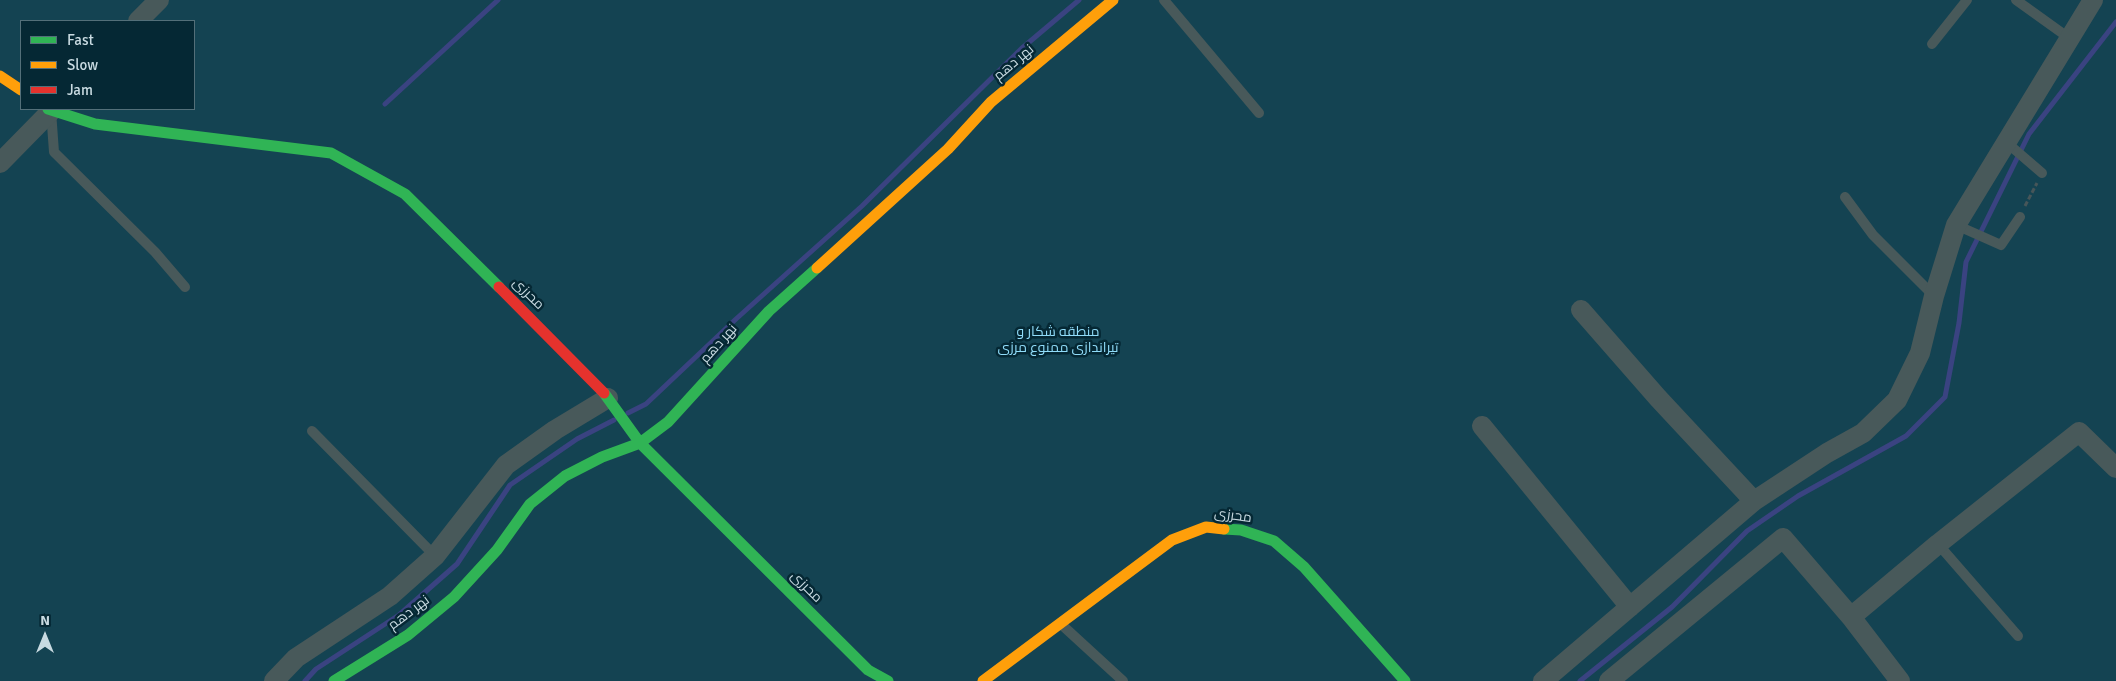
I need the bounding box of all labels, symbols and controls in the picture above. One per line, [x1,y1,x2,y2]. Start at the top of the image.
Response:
legend [20,20,195,110]
text: Fast [67,31,94,49]
street label: نهر دهم [990,41,1038,85]
text: Slow [67,56,98,74]
text: Jam [67,81,93,99]
street label: محرزی [509,275,547,313]
street label: نهر دهم [697,321,741,367]
park label: منطقه شکار و تیراندازی ممنوع مرزی [998,324,1118,357]
street label: محرزی [1213,505,1253,527]
street label: محرزی [787,568,825,606]
street label: نهر دهم [385,592,433,634]
north arrow [20,611,70,661]
text: N [40,612,50,629]

